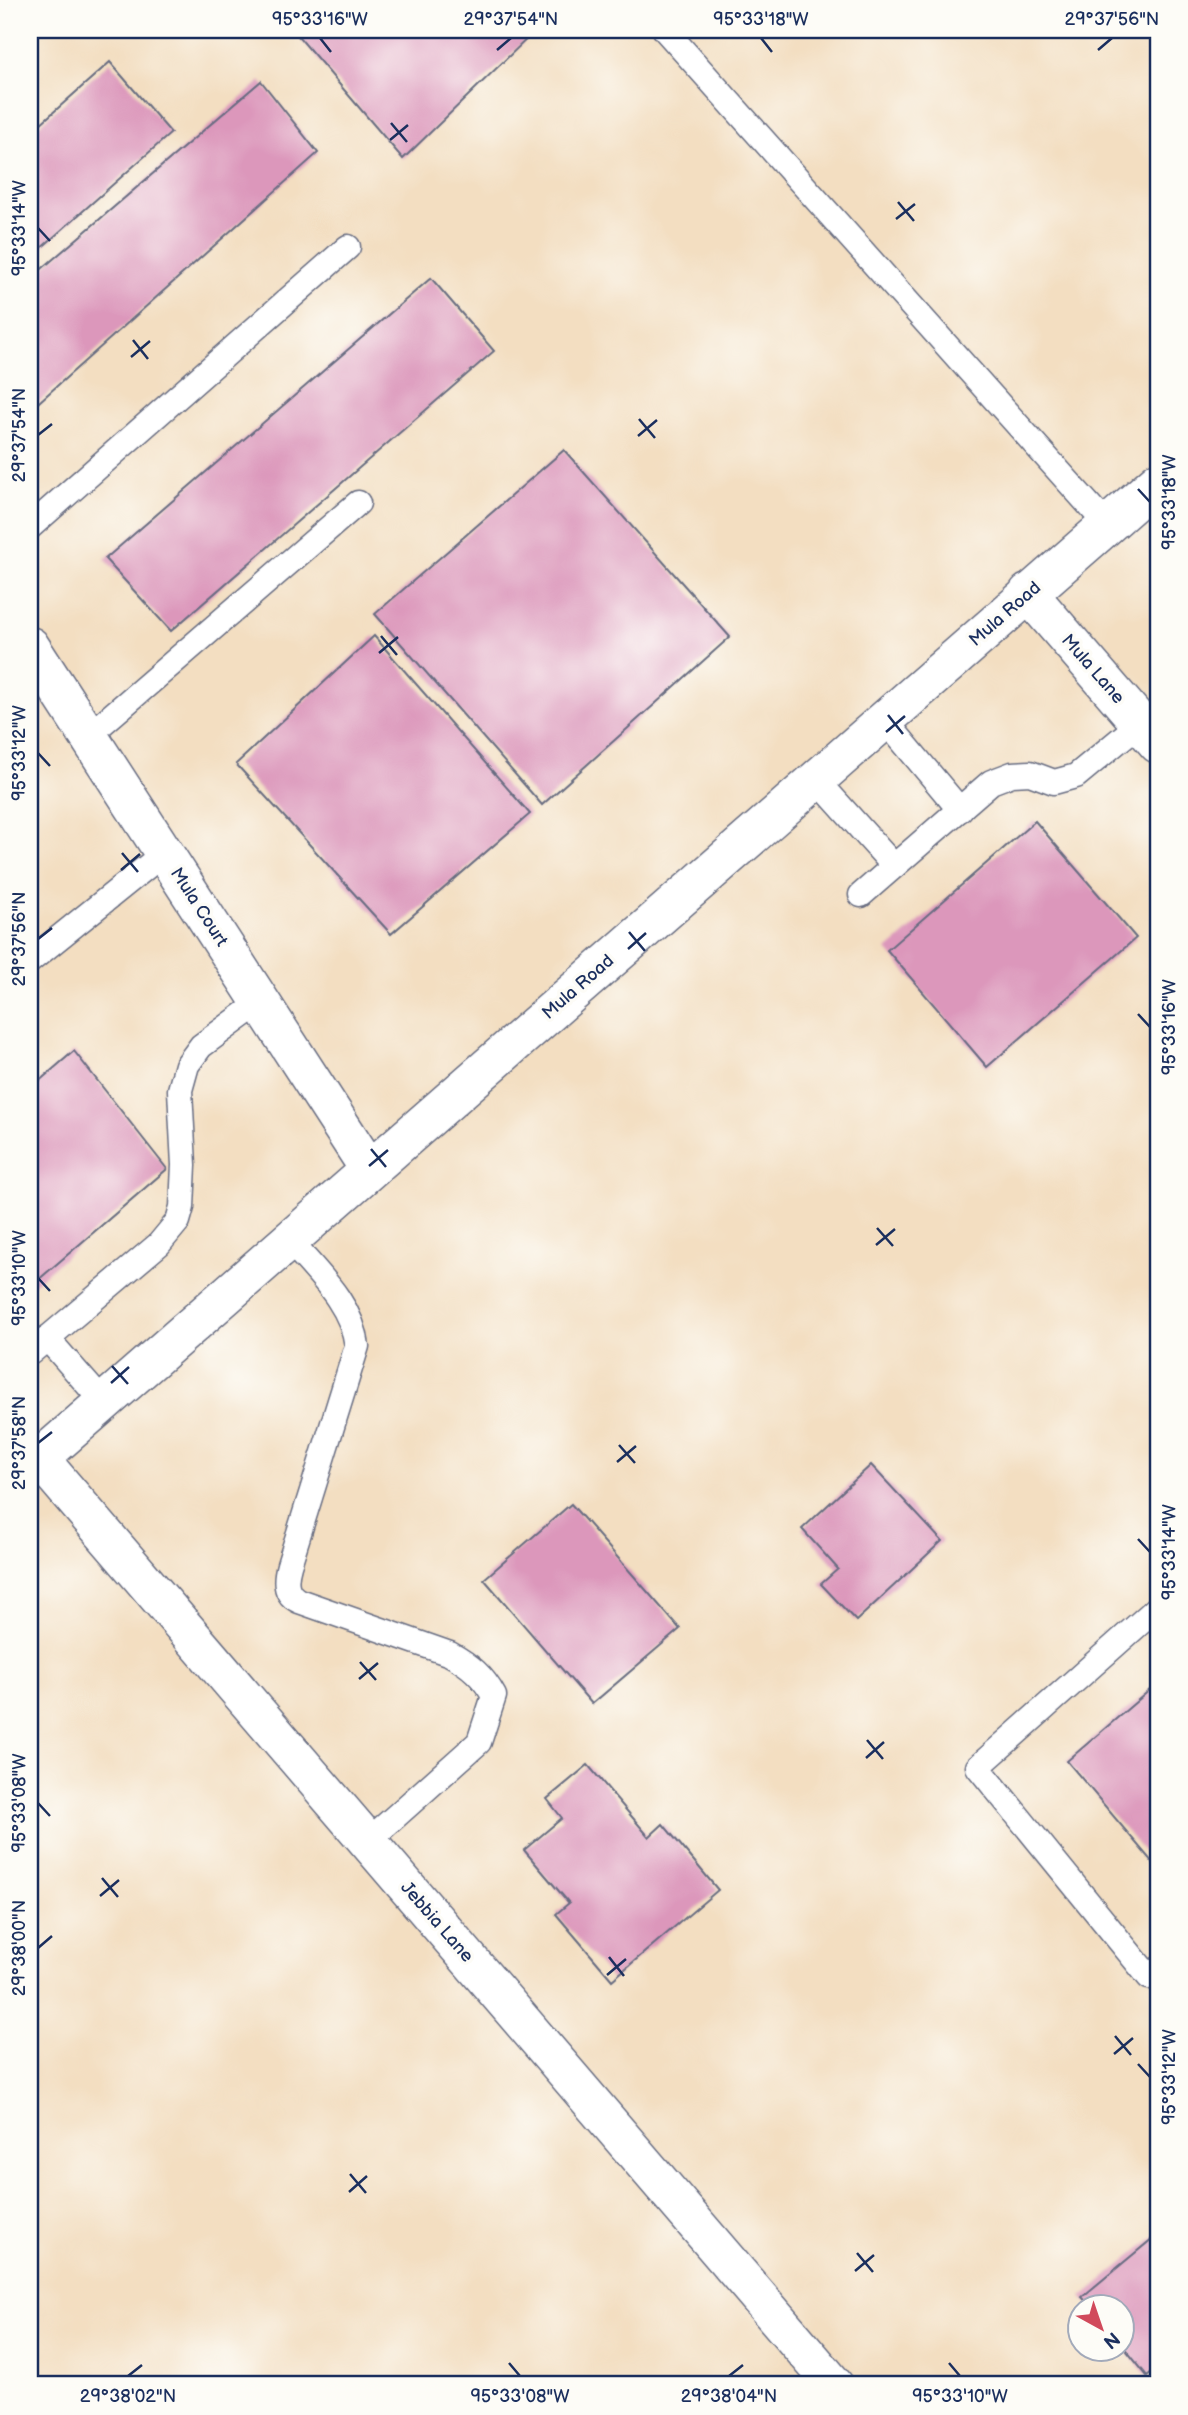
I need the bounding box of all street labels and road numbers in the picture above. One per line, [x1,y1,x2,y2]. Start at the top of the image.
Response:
street label: Mula Road [965,577,1045,651]
street label: Mula Lane [1057,630,1129,708]
street label: Mula Court [166,864,232,951]
street label: Mula Road [538,950,618,1024]
street label: Jebbia Lane [396,1877,478,1967]

